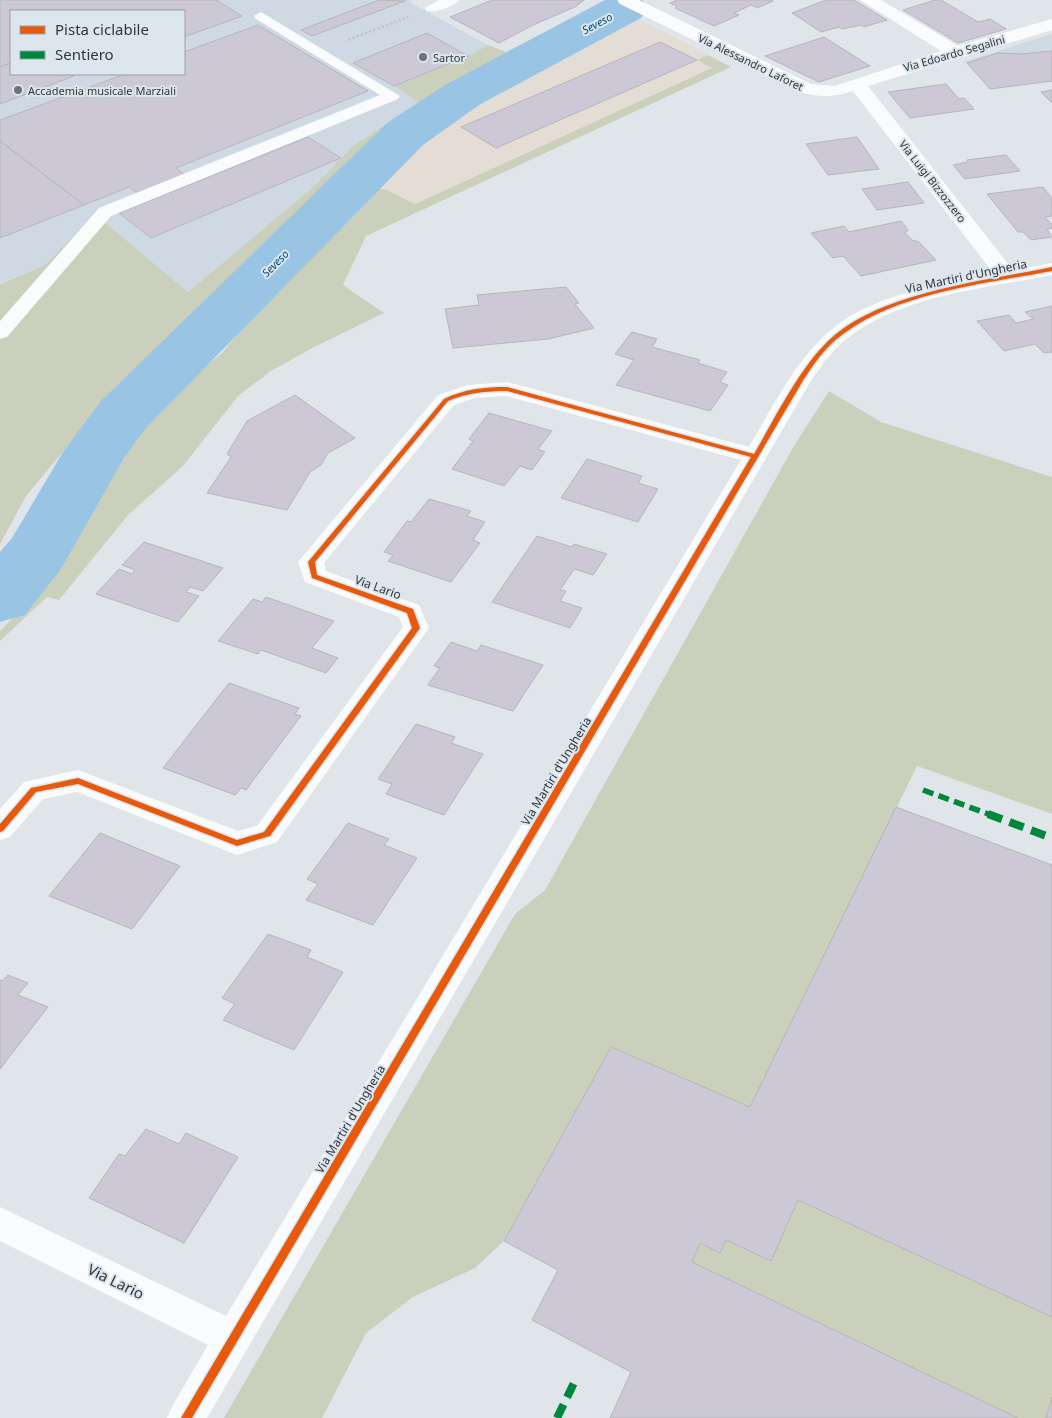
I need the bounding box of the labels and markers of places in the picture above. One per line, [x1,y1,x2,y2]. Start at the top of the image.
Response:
place label: Sartor [433,50,465,65]
marker: Sartor [417,51,429,63]
place label: Accademia musicale Marziali [28,83,176,98]
marker: Accademia musicale Marziali [12,84,24,96]

